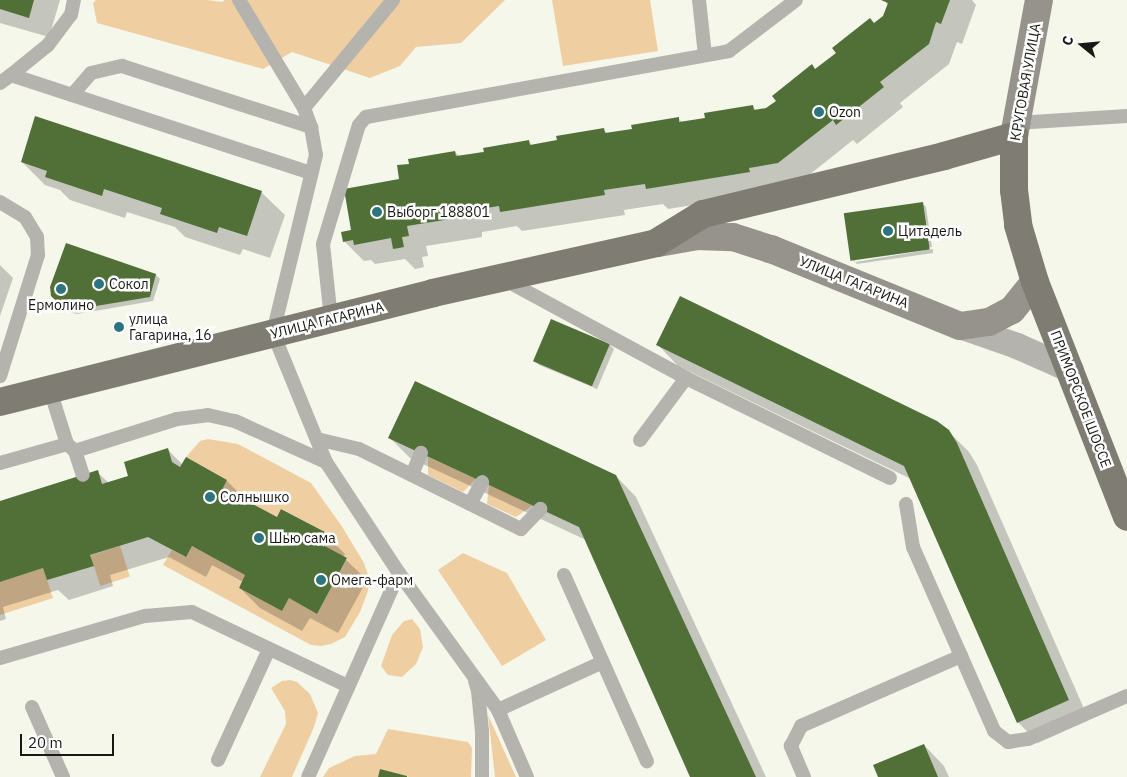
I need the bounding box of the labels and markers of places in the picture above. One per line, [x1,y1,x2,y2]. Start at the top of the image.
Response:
place label: Ozon [829,104,861,120]
marker: Ozon [813,106,825,118]
place label: Выборг 188801 [387,204,490,220]
marker: Выборг 188801 [371,206,383,218]
place label: Цитадель [898,223,962,239]
marker: Цитадель [882,225,894,237]
place label: Сокол [109,276,149,292]
marker: Сокол [93,278,105,290]
marker: Ермолино [55,283,67,295]
place label: Ермолино [28,297,94,313]
place label: улица Гагарина, 16 [129,311,212,344]
marker: улица Гагарина, 16 [113,321,125,333]
place label: Солнышко [220,489,289,505]
marker: Солнышко [204,491,216,503]
place label: Шью сама [269,530,336,546]
marker: Шью сама [253,532,265,544]
place label: Омега-фарм [331,572,413,588]
marker: Омега-фарм [315,574,327,586]

